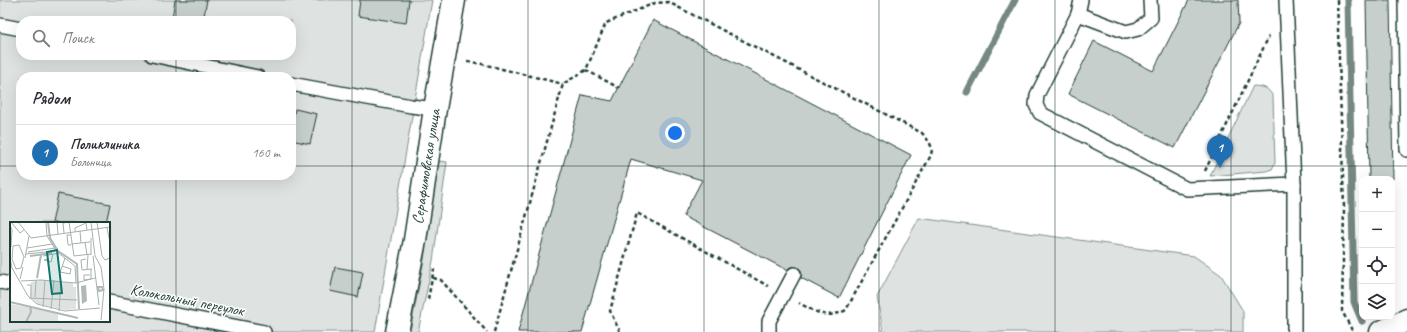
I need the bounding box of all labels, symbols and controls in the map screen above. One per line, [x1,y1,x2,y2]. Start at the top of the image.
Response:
search box [16,16,296,60]
icon: search [30,27,52,49]
text: Поиск [62,29,94,48]
text: Рядом [32,88,70,109]
street label: Серафимовская улица [408,106,445,226]
your location [665,123,685,143]
text: Поликлиника [70,135,139,154]
pin: 1 [1207,135,1233,168]
text: 1 [42,145,48,161]
text: 160 m [252,145,280,161]
text: Больница [70,154,111,170]
map controls [1359,176,1395,320]
button: + [1359,176,1395,212]
button: − [1359,212,1395,248]
inset map [10,222,110,322]
button: locate [1359,248,1395,284]
street label: Колокольный переулок [129,279,247,321]
button: layers [1359,284,1395,320]

